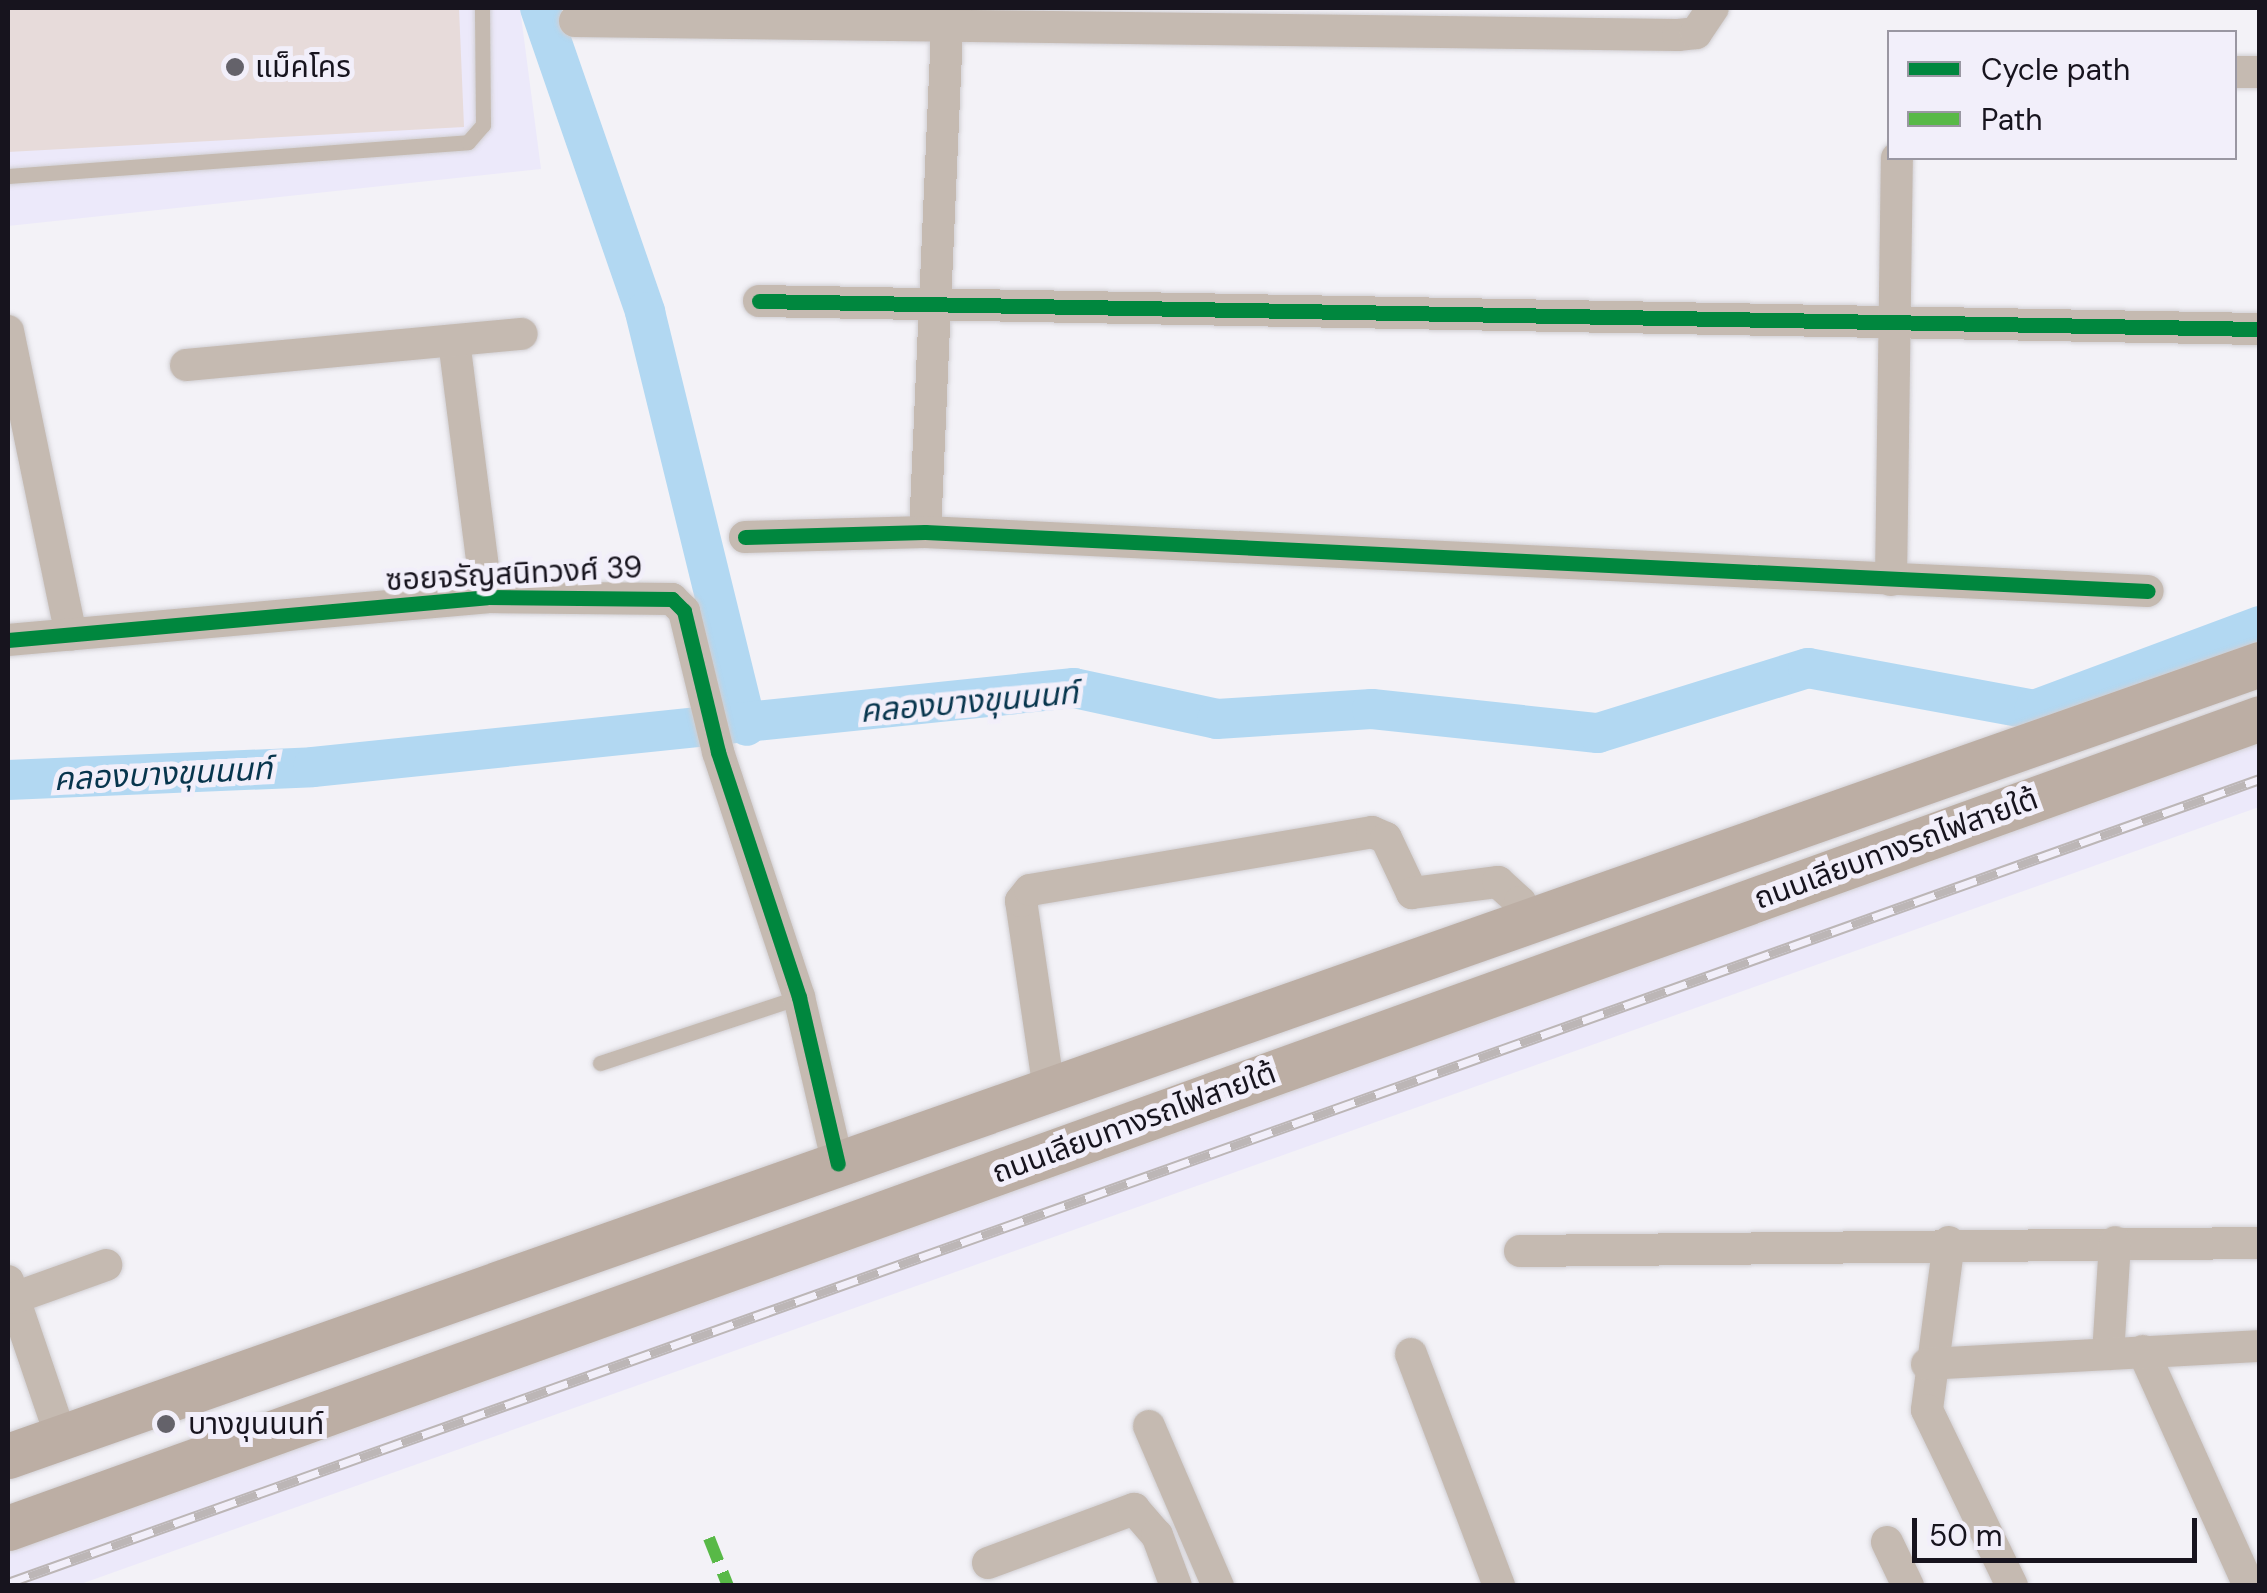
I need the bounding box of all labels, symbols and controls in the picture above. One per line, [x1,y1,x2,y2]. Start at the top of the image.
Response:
legend [1887,30,2237,160]
place label: แม็คโคร [255,49,351,85]
text: Cycle path [1981,50,2130,89]
marker: แม็คโคร [224,56,246,78]
text: Path [1981,100,2043,139]
street label: ซอยจรัญสนิทวงศ์ 39 [385,549,643,599]
water label: คลองบางขุนนนท์ [858,673,1080,731]
water label: คลองบางขุนนนท์ [53,749,273,799]
street label: ถนนเลียบทางรถไฟสายใต้ [1749,781,2043,917]
street label: ถนนเลียบทางรถไฟสายใต้ [987,1055,1281,1191]
place label: บางขุนนนท์ [188,1406,324,1442]
marker: บางขุนนนท์ [153,1411,179,1437]
scale bar [1917,1498,2202,1560]
text: 50 m [1929,1516,2003,1555]

